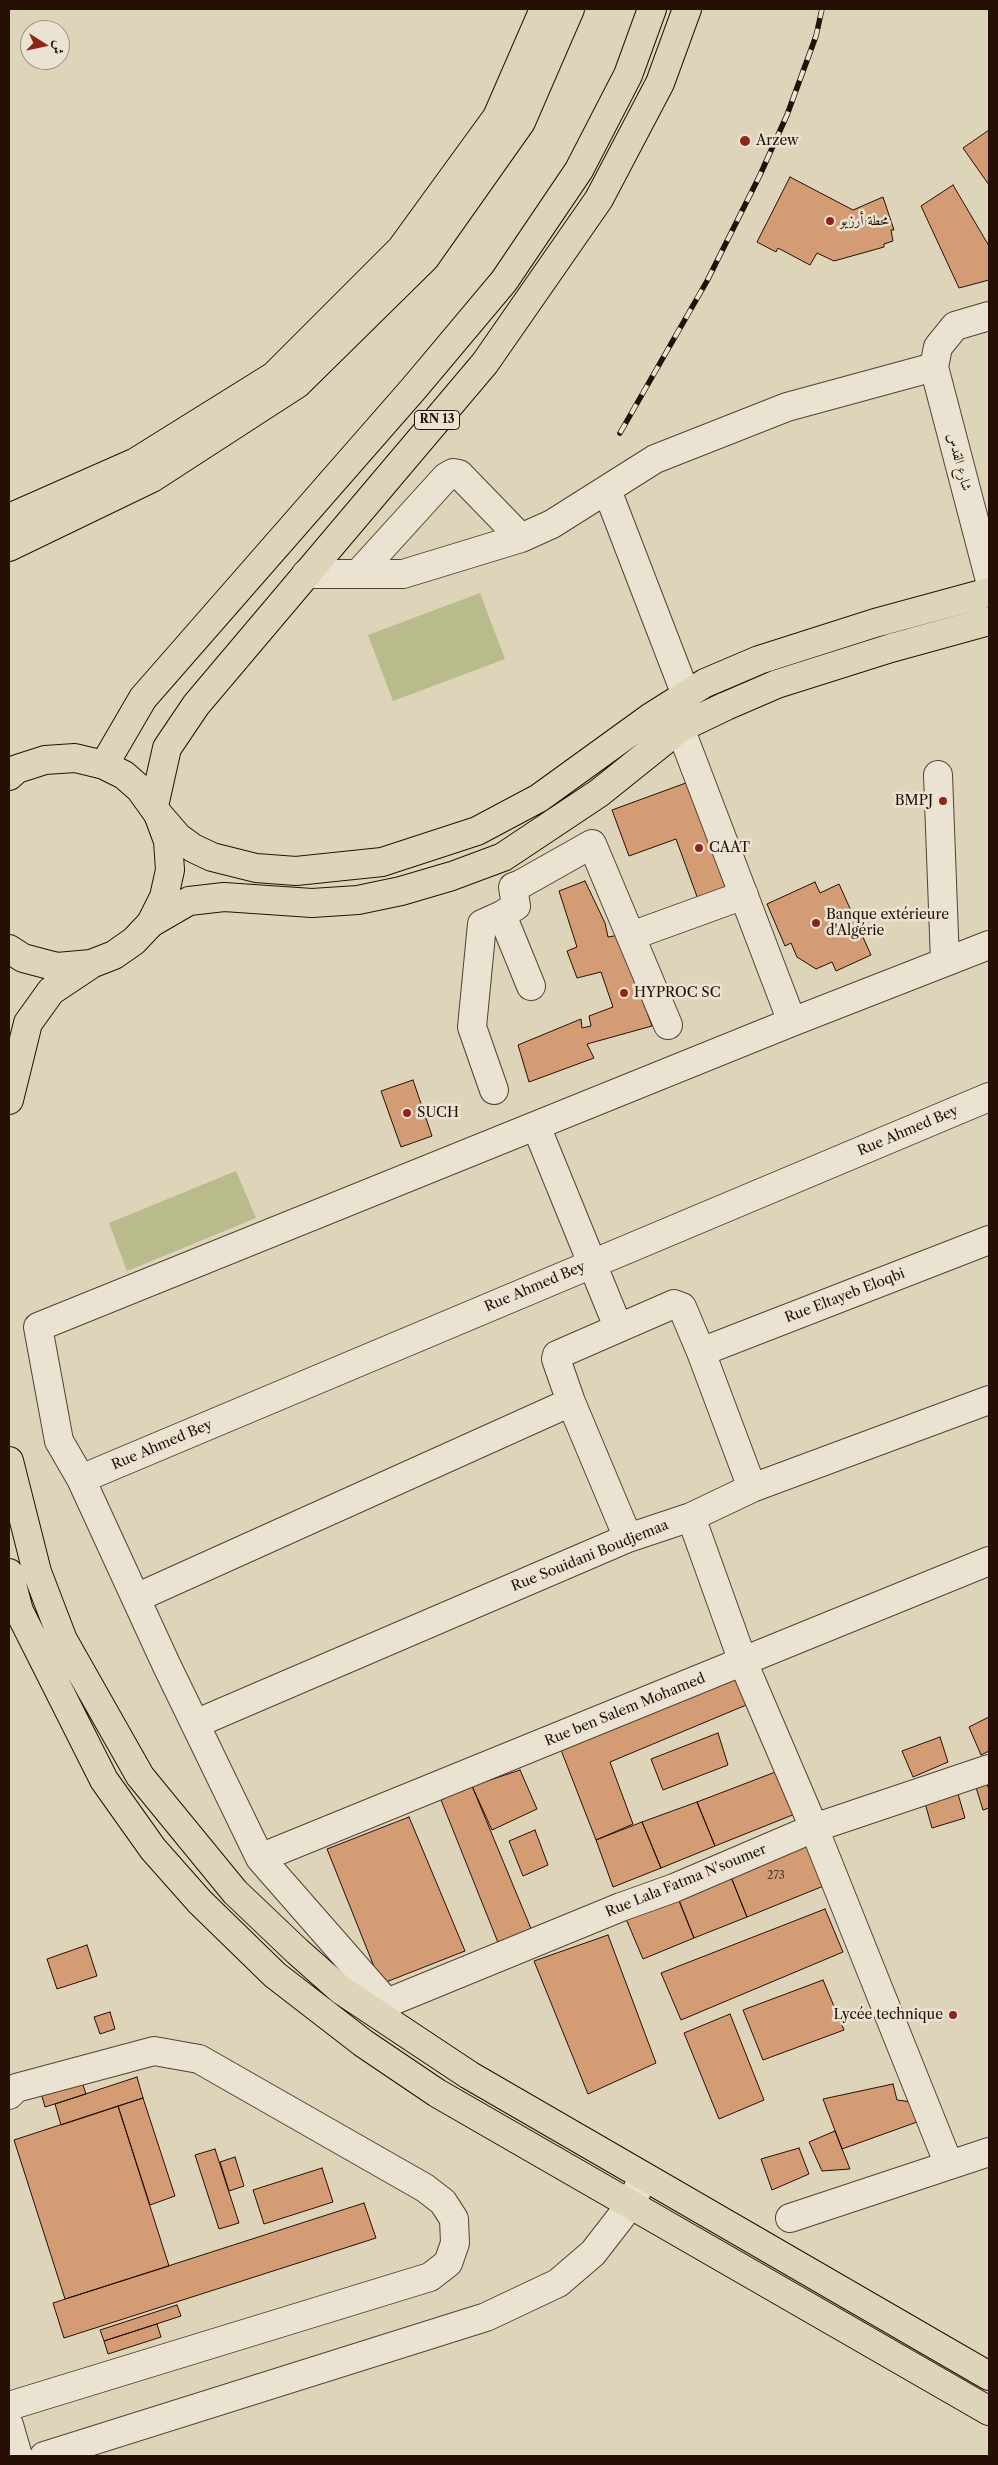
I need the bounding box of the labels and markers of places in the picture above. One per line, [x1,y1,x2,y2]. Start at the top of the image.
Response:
place label: Arzew [756,133,799,149]
marker: Arzew [738,134,752,148]
place label: محطة أرزيو [840,213,889,229]
marker: محطة أرزيو [824,215,836,227]
place label: BMPJ [895,793,933,809]
marker: BMPJ [937,795,949,807]
place label: CAAT [709,840,750,856]
marker: CAAT [693,842,705,854]
place label: Banque extérieure d'Algérie [826,907,949,940]
marker: Banque extérieure d'Algérie [810,917,822,929]
place label: HYPROC SC [634,985,720,1001]
marker: HYPROC SC [618,987,630,999]
place label: SUCH [417,1105,459,1121]
marker: SUCH [401,1107,413,1119]
place label: Lycée technique [834,2007,943,2023]
marker: Lycée technique [947,2009,959,2021]

